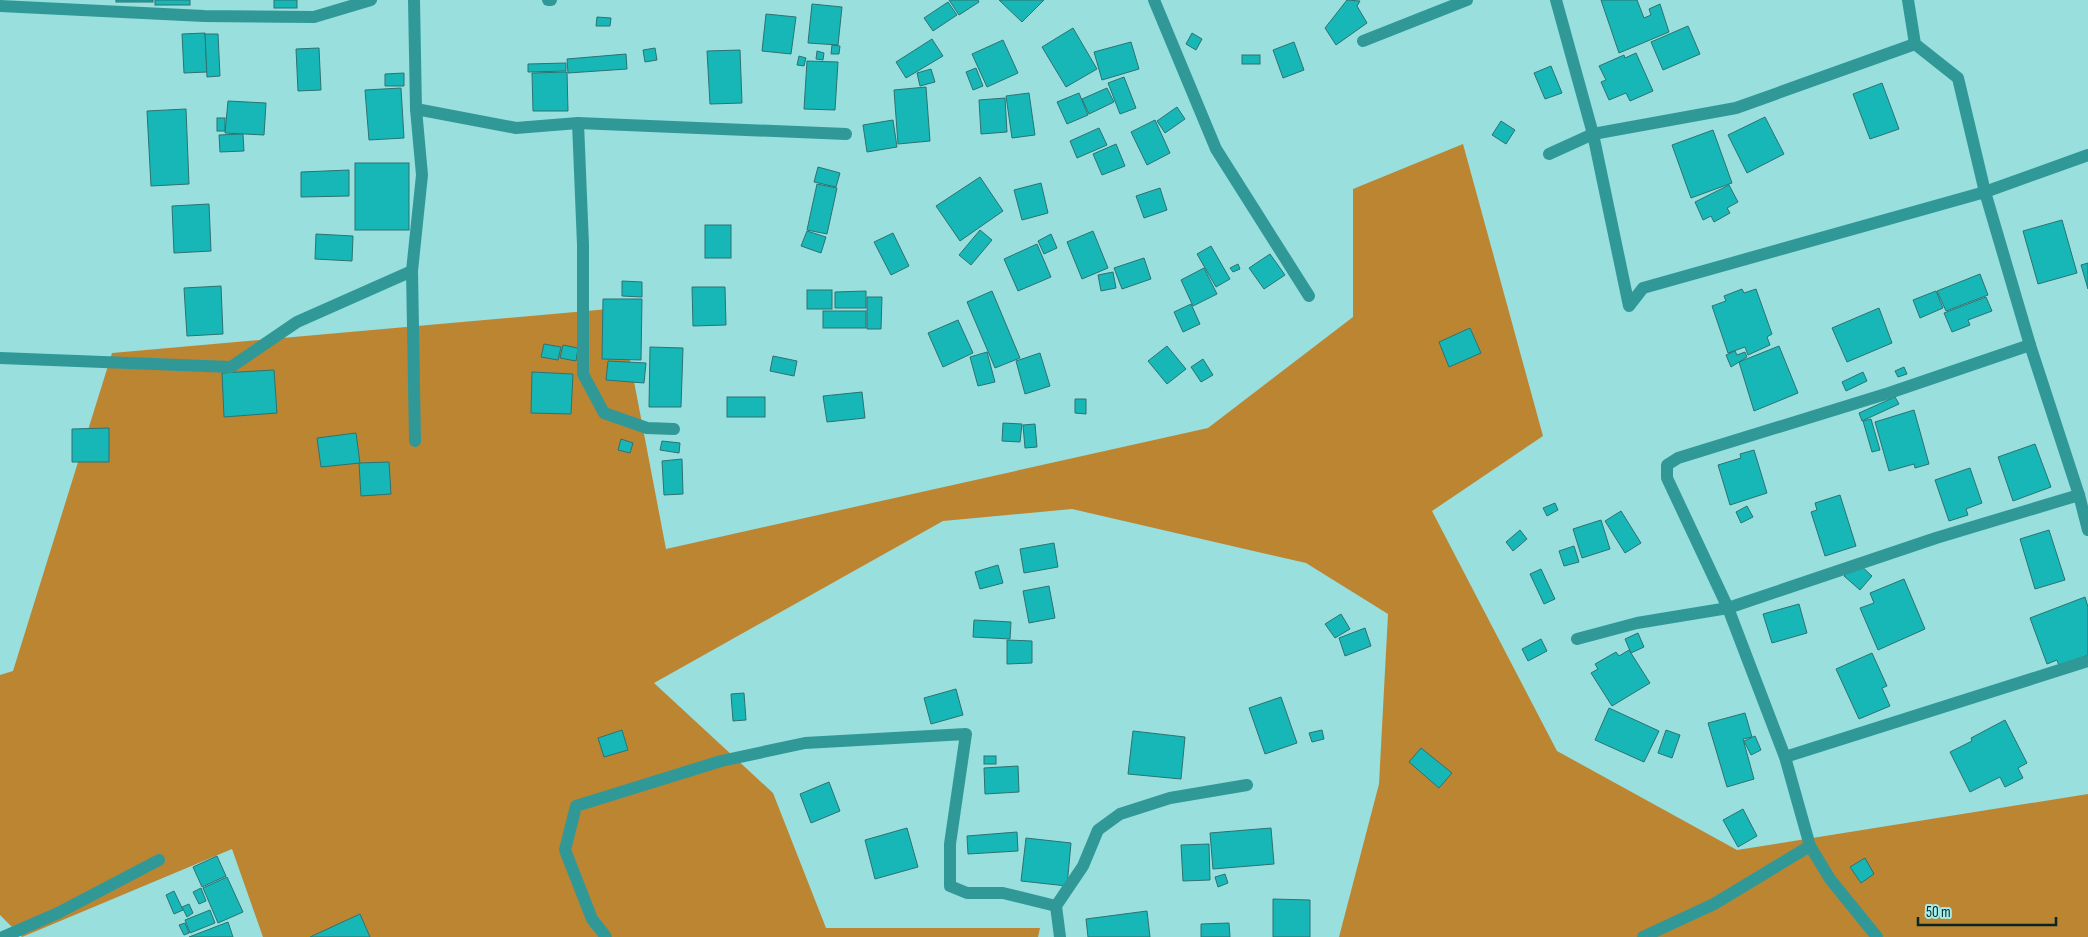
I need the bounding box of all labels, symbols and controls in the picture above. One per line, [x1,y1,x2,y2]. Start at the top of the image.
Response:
scale bar [1918,894,2056,926]
text: 50 m [1926,903,1951,922]

